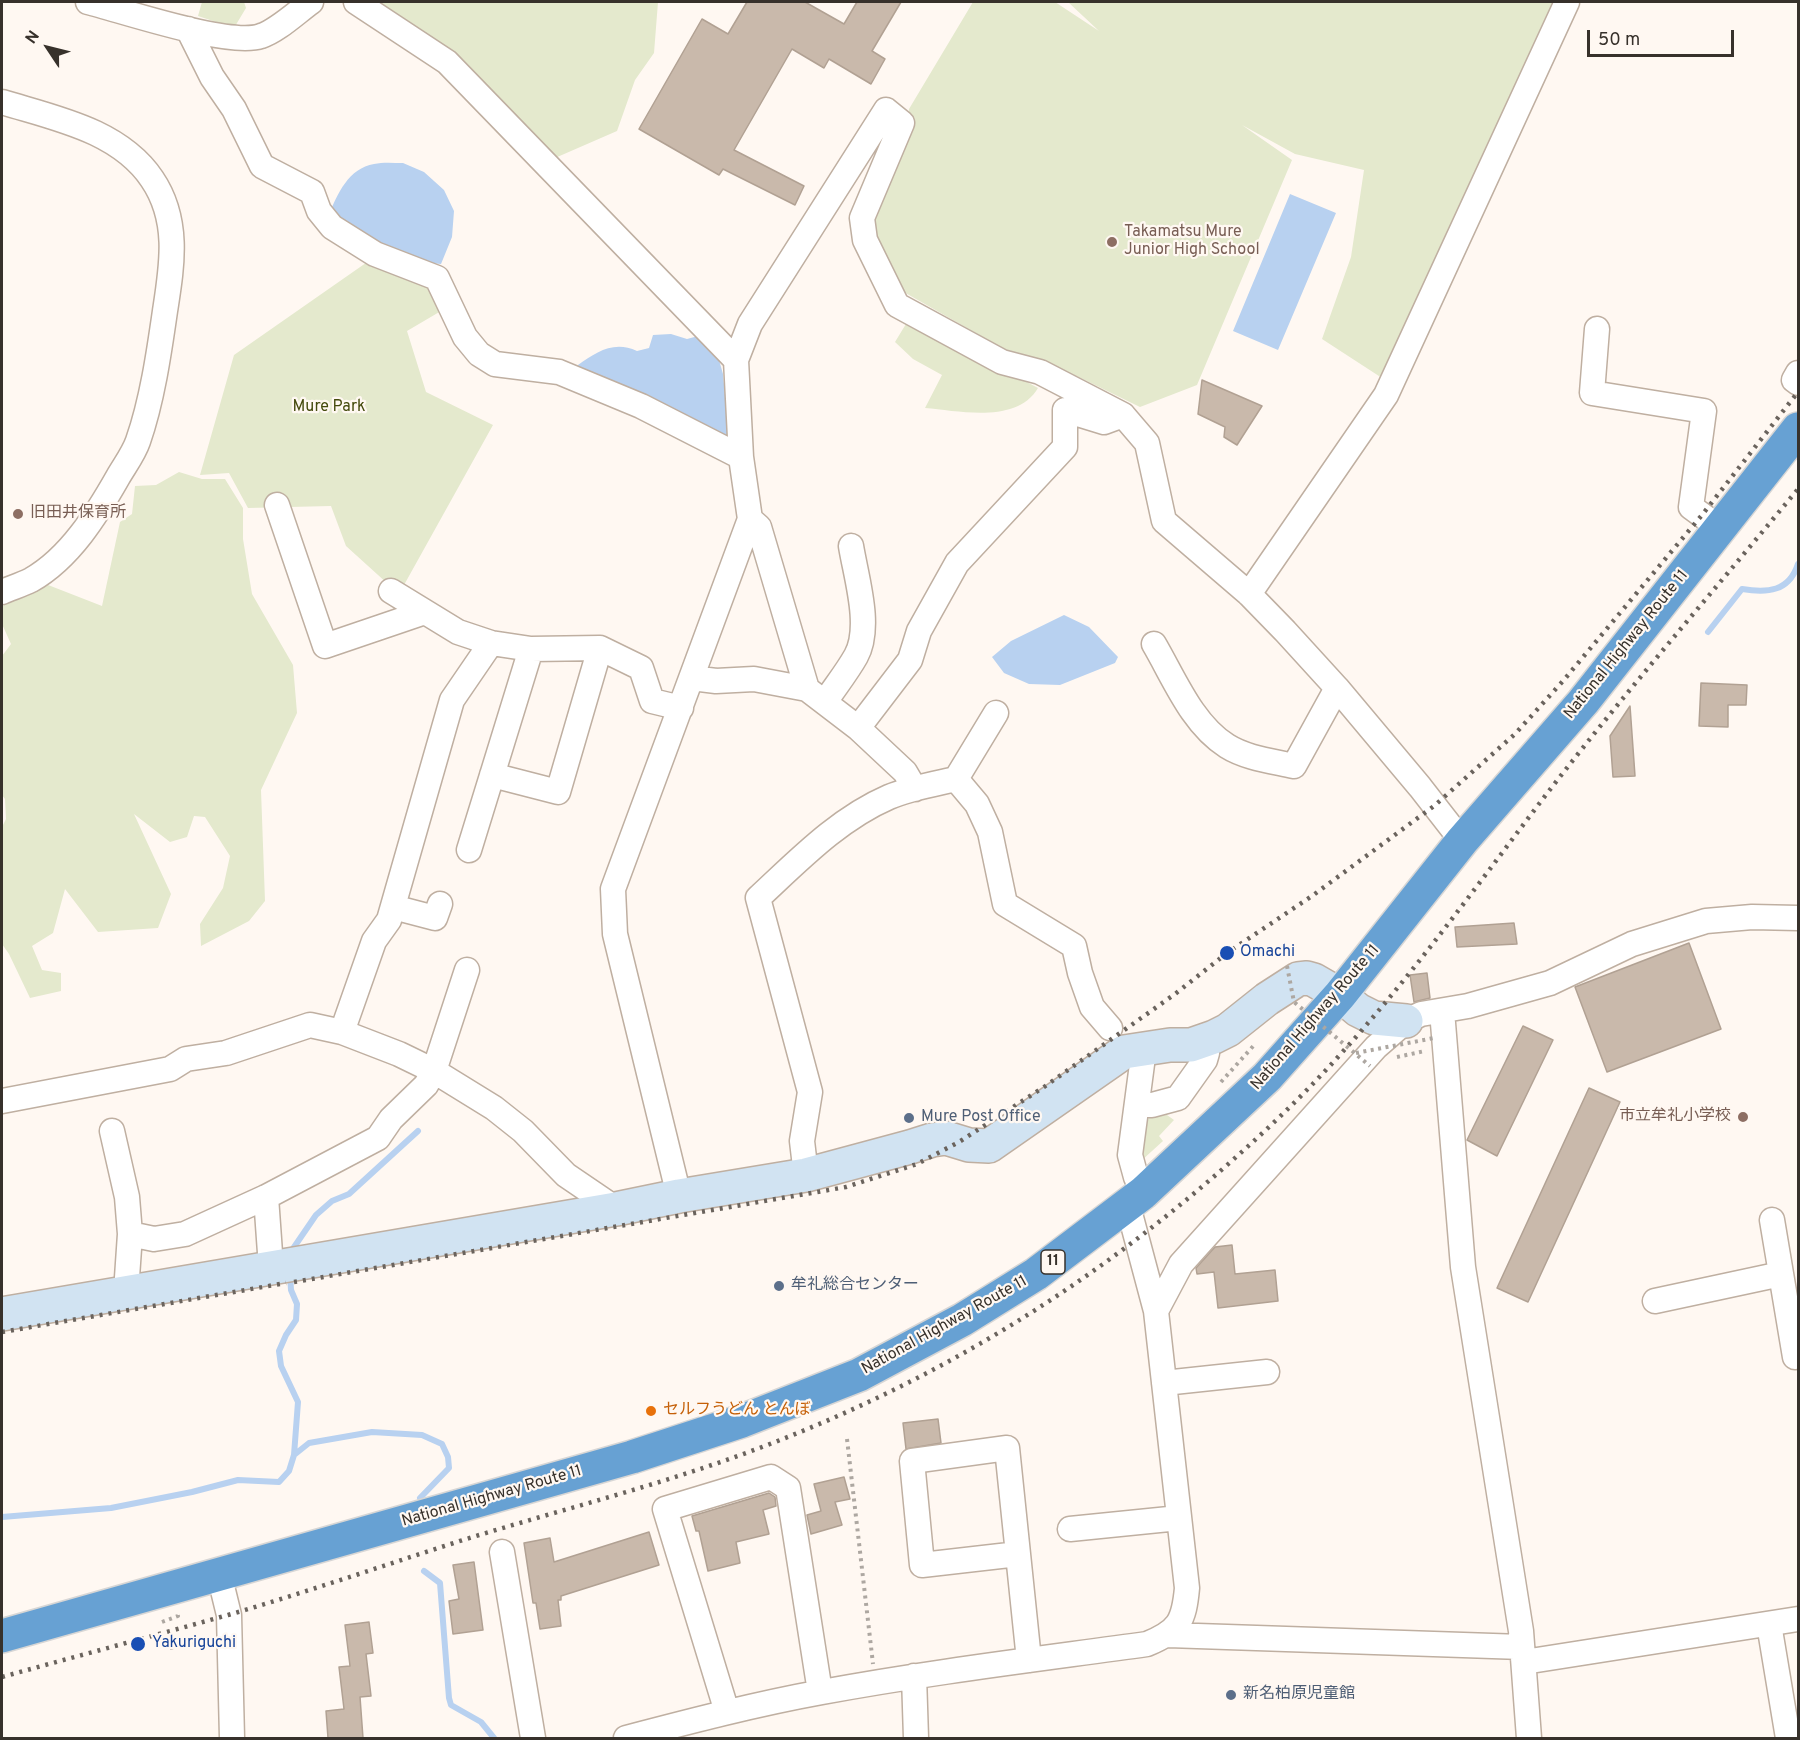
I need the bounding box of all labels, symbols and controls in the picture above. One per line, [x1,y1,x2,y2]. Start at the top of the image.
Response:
north arrow [18,18,78,78]
scale bar [1590,18,1737,56]
text: N [22,27,45,48]
text: 50 m [1598,29,1640,52]
place label: Takamatsu Mure Junior High School [1124,223,1260,261]
marker: Takamatsu Mure Junior High School [1105,235,1119,249]
park label: Mure Park [292,398,366,418]
place label: 旧田井保育所 [30,504,126,524]
marker: 旧田井保育所 [11,507,25,521]
street label: National Highway Route 11 [1561,566,1693,724]
street label: National Highway Route 11 [1248,941,1384,1095]
place label: Omachi [1240,943,1295,963]
marker: Omachi [1218,944,1236,962]
place label: 市立牟礼小学校 [1619,1107,1731,1127]
place label: Mure Post Office [921,1108,1040,1128]
marker: 市立牟礼小学校 [1736,1110,1750,1124]
marker: Mure Post Office [902,1111,916,1125]
road number: 11 [1041,1250,1065,1274]
street label: National Highway Route 11 [859,1272,1031,1380]
place label: 牟礼総合センター [791,1276,919,1296]
marker: 牟礼総合センター [772,1279,786,1293]
place label: セルフうどん とんぼ [663,1401,811,1421]
marker: セルフうどん とんぼ [644,1404,658,1418]
street label: National Highway Route 11 [400,1462,584,1532]
place label: Yakuriguchi [152,1634,236,1654]
marker: Yakuriguchi [129,1635,147,1653]
place label: 新名柏原児童館 [1243,1685,1355,1705]
marker: 新名柏原児童館 [1224,1688,1238,1702]

